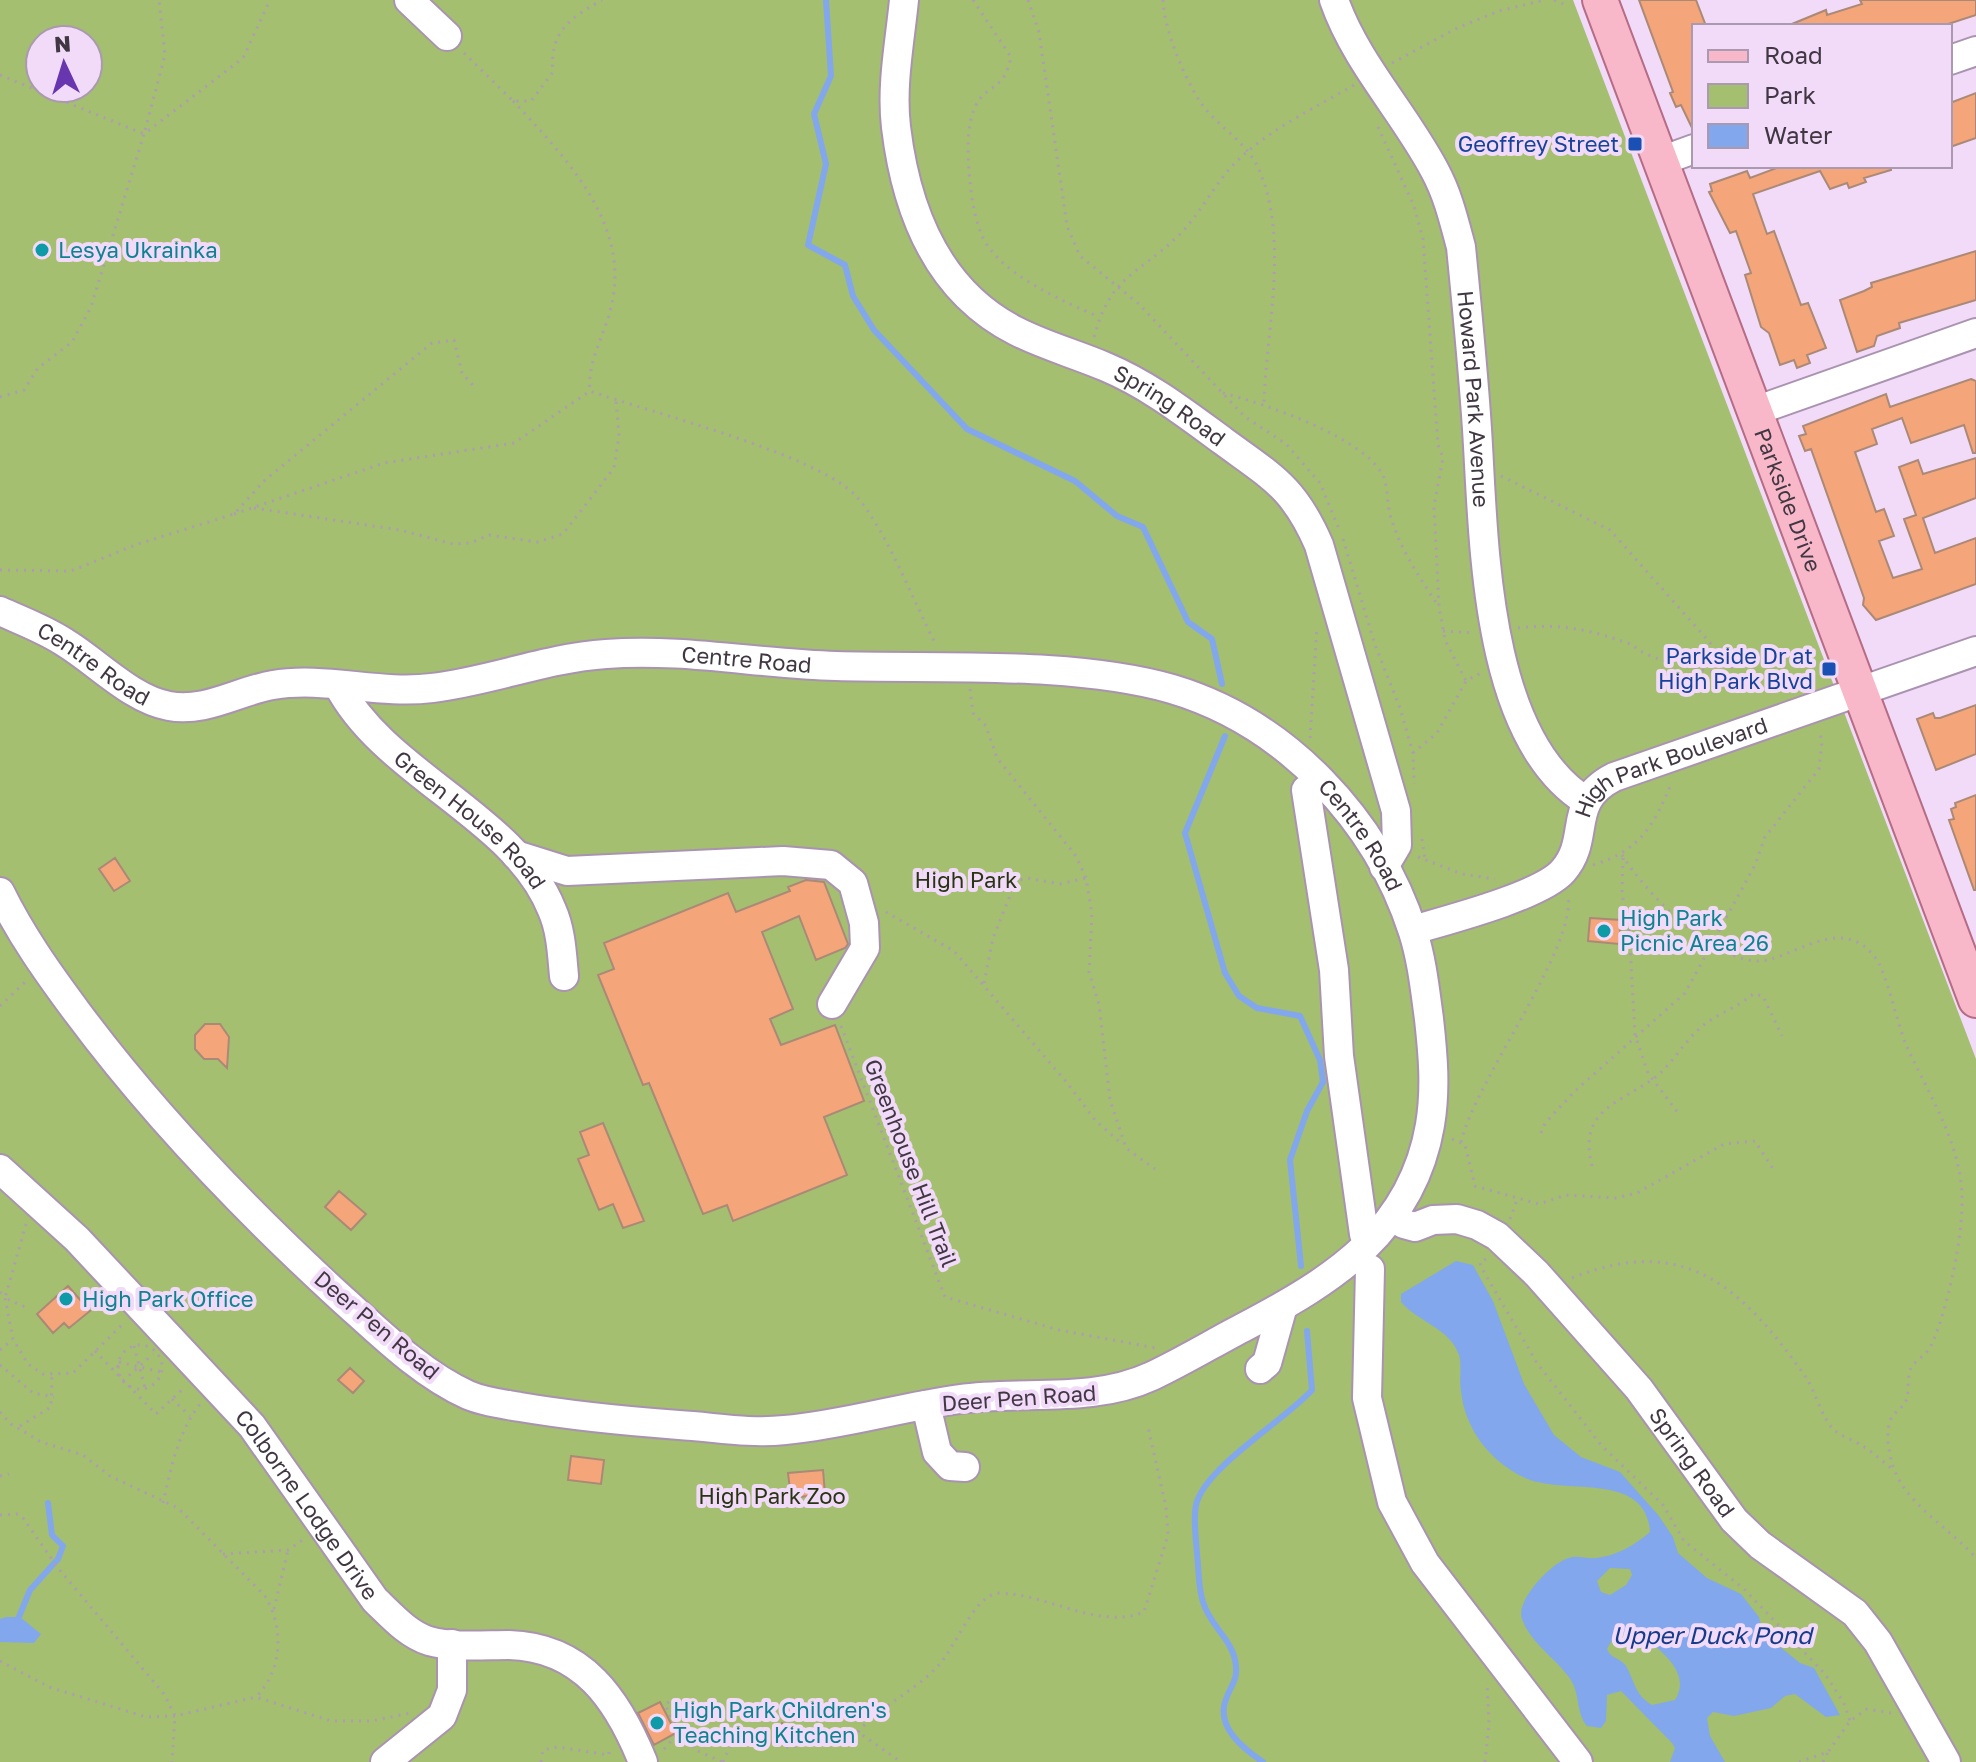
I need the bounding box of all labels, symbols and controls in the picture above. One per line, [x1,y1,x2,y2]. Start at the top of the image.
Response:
north arrow [24,24,104,104]
legend [1692,24,1952,168]
text: N [53,29,72,58]
text: Road [1764,40,1823,69]
text: Park [1764,80,1816,109]
text: Water [1764,120,1832,149]
place label: Geoffrey Street [1458,130,1619,157]
marker: Geoffrey Street [1626,135,1644,153]
place label: Lesya Ukrainka [58,236,218,263]
marker: Lesya Ukrainka [33,241,51,259]
street label: Howard Park Avenue [1452,289,1495,508]
street label: Spring Road [1110,358,1231,451]
street label: Parkside Drive [1749,424,1828,575]
street label: Centre Road [33,616,155,711]
street label: Centre Road [681,640,813,678]
place label: Parkside Dr at High Park Blvd [1658,642,1813,694]
marker: Parkside Dr at High Park Blvd [1820,660,1838,678]
street label: High Park Boulevard [1568,711,1771,821]
street label: Green House Road [389,744,552,894]
street label: Centre Road [1313,773,1409,895]
park label: High Park [915,866,1017,893]
place label: High Park Picnic Area 26 [1620,904,1769,956]
marker: High Park Picnic Area 26 [1595,922,1613,940]
street label: Greenhouse Hill Trail [859,1055,964,1271]
street label: Deer Pen Road [309,1264,445,1385]
place label: High Park Office [82,1285,254,1312]
marker: High Park Office [57,1290,75,1308]
street label: Deer Pen Road [941,1379,1097,1416]
street label: Spring Road [1644,1402,1741,1522]
street label: Colborne Lodge Drive [230,1403,384,1605]
park label: High Park Zoo [698,1482,846,1509]
water label: Upper Duck Pond [1612,1620,1815,1649]
place label: High Park Children's Teaching Kitchen [673,1696,887,1748]
marker: High Park Children's Teaching Kitchen [648,1714,666,1732]

